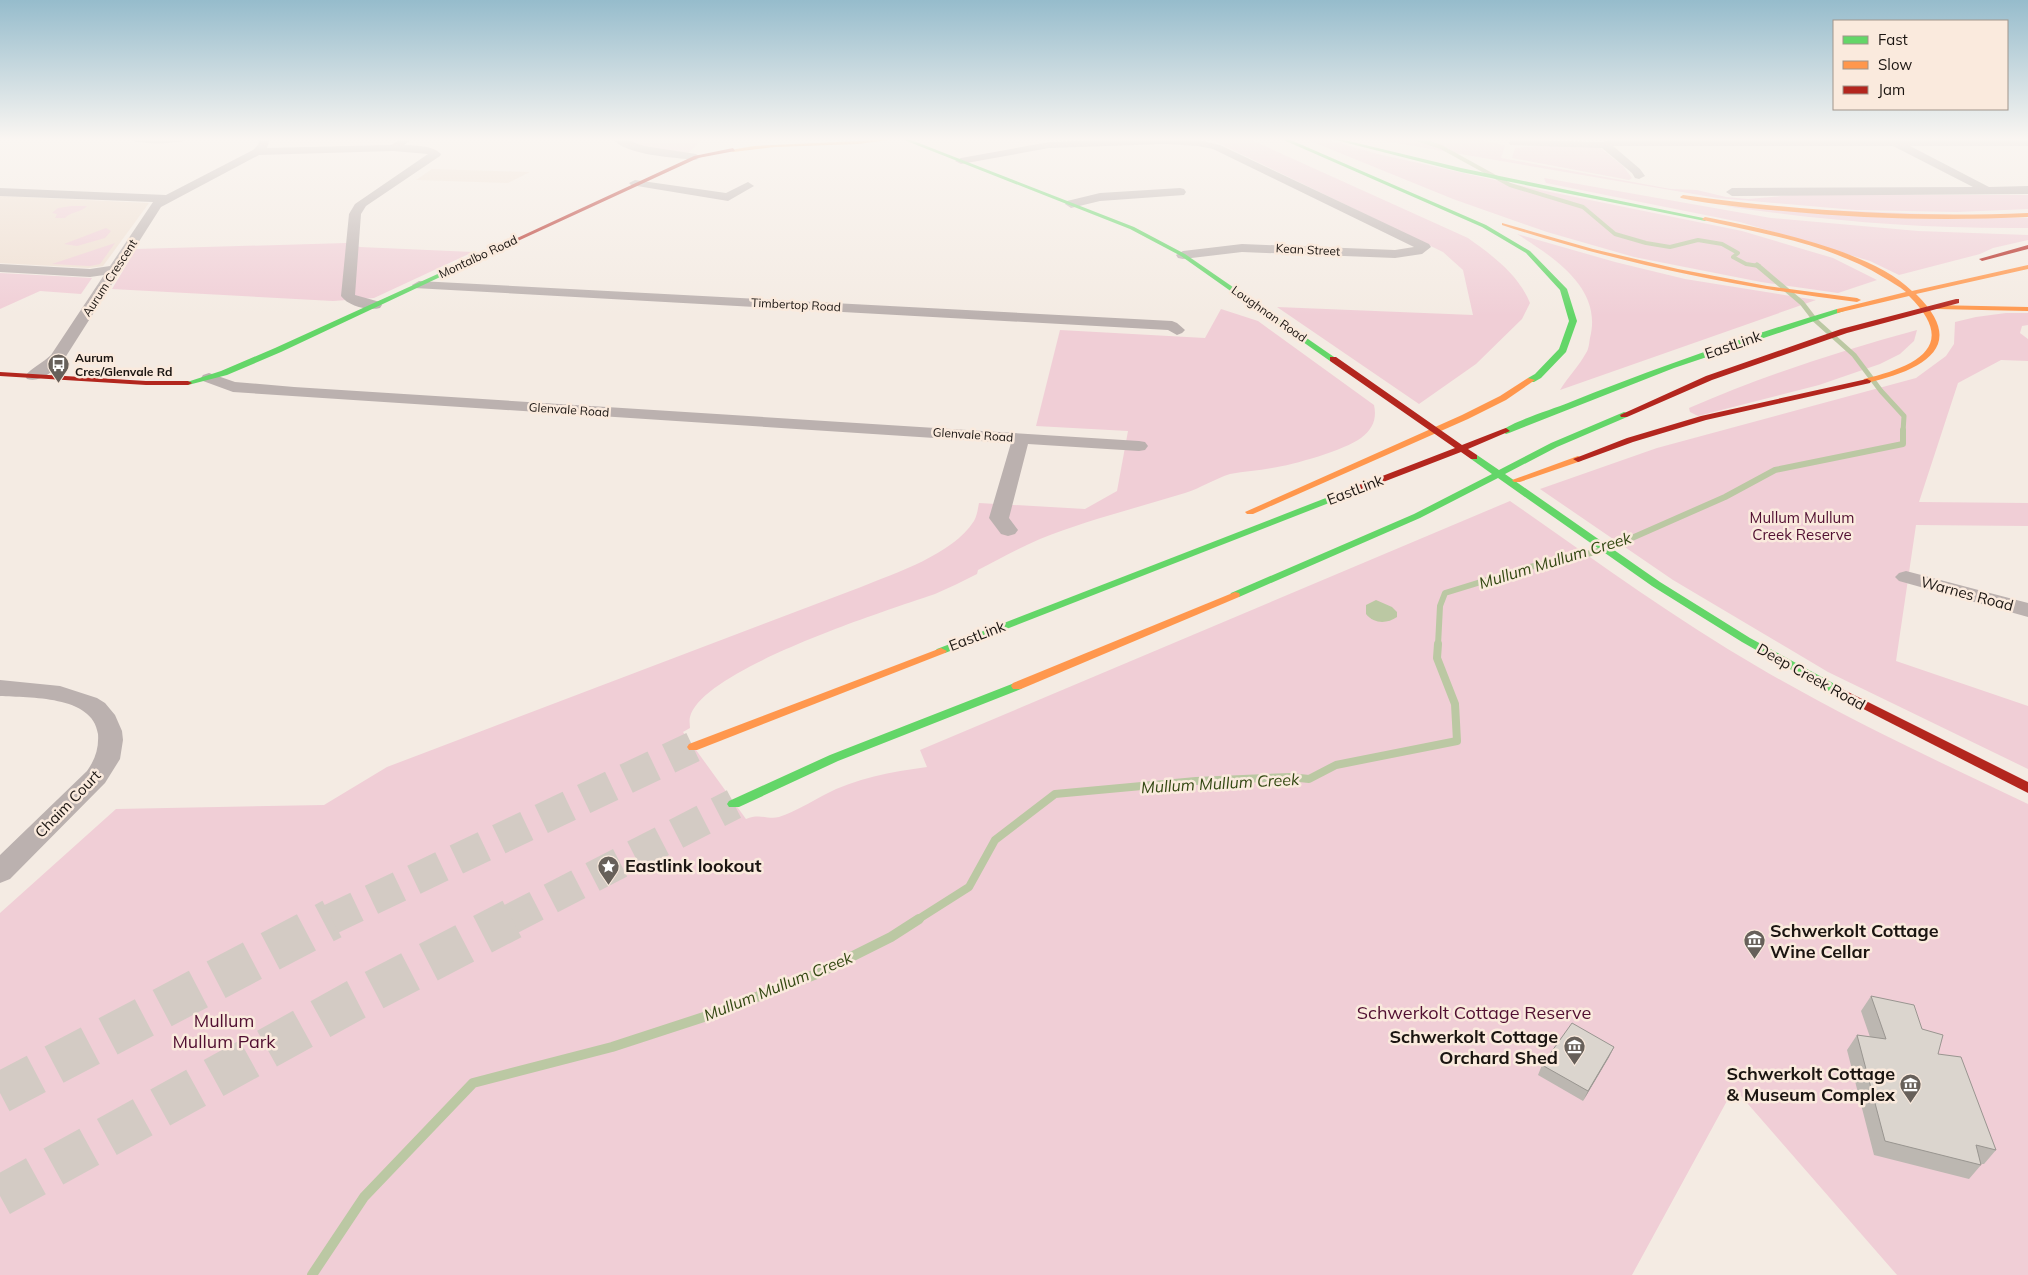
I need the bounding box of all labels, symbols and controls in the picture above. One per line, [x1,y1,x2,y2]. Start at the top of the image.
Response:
legend [1833,20,2008,110]
text: Fast [1878,30,1908,49]
text: Slow [1878,55,1912,74]
text: Jam [1878,80,1905,99]
street label: Montalbo Road [436,232,519,281]
street label: Aurum Crescent [79,236,140,319]
street label: Kean Street [1275,240,1341,259]
street label: Loughnan Road [1229,282,1310,345]
street label: Timbertop Road [751,295,841,314]
street label: EastLink [1702,326,1764,363]
place label: Aurum Cres/Glenvale Rd [75,350,172,379]
bus stop icon: Aurum Cres/Glenvale Rd [47,353,71,384]
street label: Glenvale Road [528,399,610,420]
street label: Glenvale Road [932,424,1014,445]
street label: EastLink [1324,470,1386,509]
park label: Mullum Mullum Creek Reserve [1750,508,1854,544]
water label: Mullum Mullum Creek [1476,527,1634,593]
street label: Warnes Road [1919,572,2016,615]
street label: EastLink [946,616,1008,655]
street label: Deep Creek Road [1754,639,1869,714]
street label: Chaim Court [31,766,105,841]
water label: Mullum Mullum Creek [1140,769,1300,797]
place icon: Eastlink lookout [597,854,621,885]
place label: Eastlink lookout [625,854,762,877]
place label: Schwerkolt Cottage Wine Cellar [1770,919,1939,963]
museum icon: Schwerkolt Cottage Wine Cellar [1742,929,1766,960]
water label: Mullum Mullum Creek [701,947,856,1025]
park label: Schwerkolt Cottage Reserve [1357,1001,1591,1024]
park label: Mullum Mullum Park [172,1009,276,1053]
place label: Schwerkolt Cottage Orchard Shed [1389,1025,1558,1069]
museum icon: Schwerkolt Cottage Orchard Shed [1562,1035,1586,1066]
place label: Schwerkolt Cottage & Museum Complex [1726,1062,1896,1106]
museum icon: Schwerkolt Cottage & Museum Complex [1899,1072,1923,1103]

